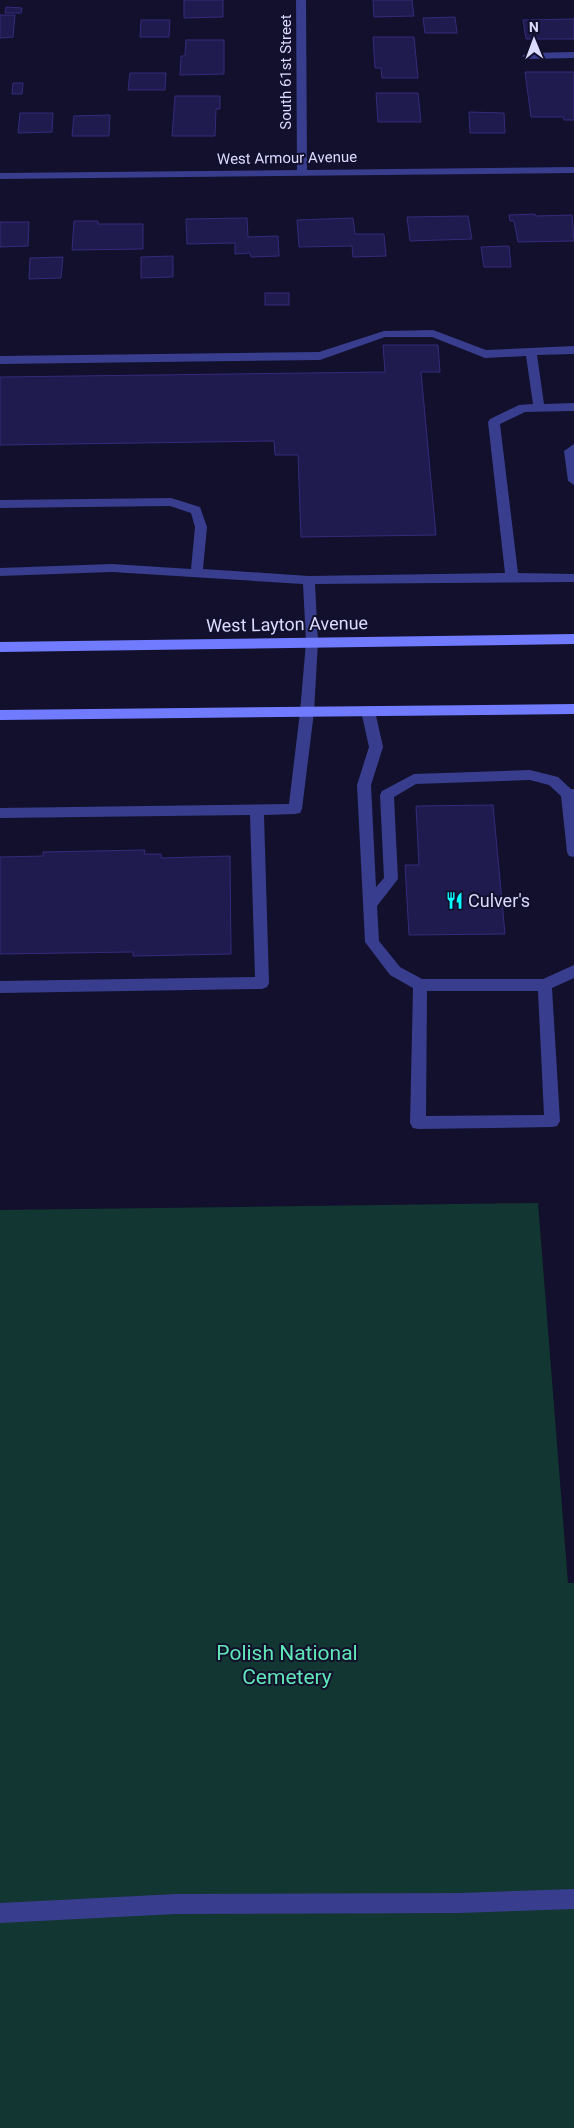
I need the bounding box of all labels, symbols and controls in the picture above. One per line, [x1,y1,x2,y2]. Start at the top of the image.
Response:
street label: South 61st Street [277,14,295,130]
north arrow [509,15,559,65]
text: N [529,19,539,35]
street label: West Armour Avenue [217,148,357,168]
street label: West Layton Avenue [206,612,368,636]
restaurant icon: Culver's [444,890,464,910]
place label: Culver's [468,890,530,911]
park label: Polish National Cemetery [216,1641,358,1689]

